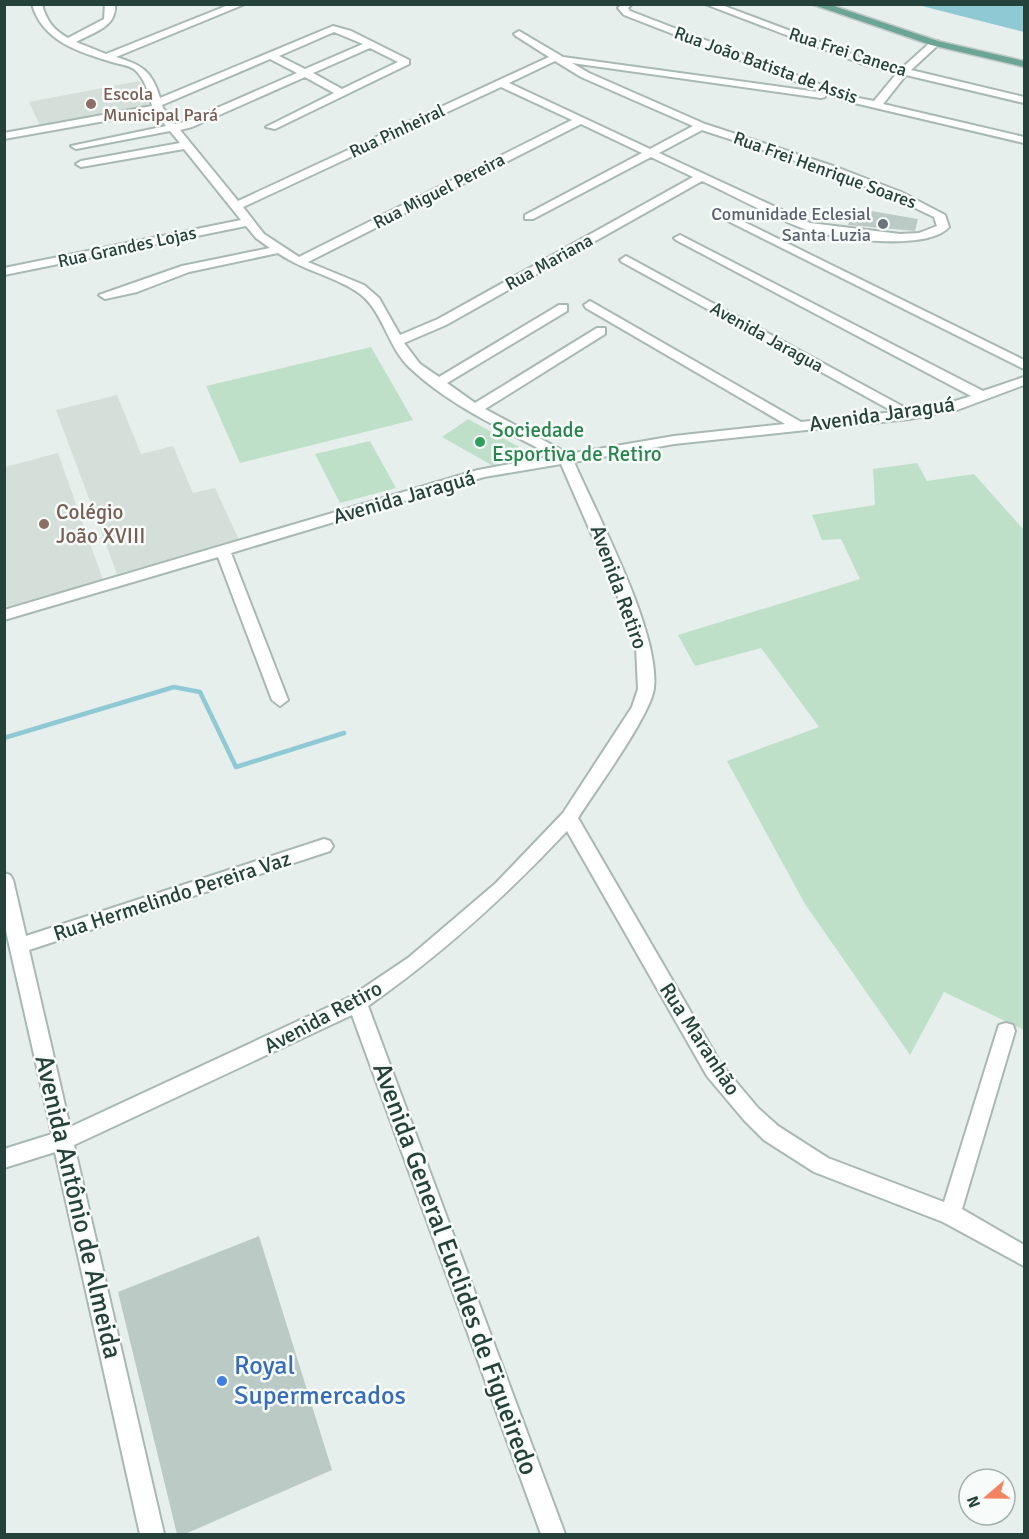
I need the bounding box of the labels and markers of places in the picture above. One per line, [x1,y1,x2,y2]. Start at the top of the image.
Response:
place label: Escola Municipal Pará [103,83,218,126]
marker: Escola Municipal Pará [84,97,98,111]
place label: Comunidade Eclesial Santa Luzia [711,203,871,246]
marker: Comunidade Eclesial Santa Luzia [876,217,890,231]
place label: Sociedade Esportiva de Retiro [492,417,662,467]
marker: Sociedade Esportiva de Retiro [473,435,487,449]
place label: Colégio João XVIII [56,499,145,549]
marker: Colégio João XVIII [37,517,51,531]
place label: Royal Supermercados [234,1350,406,1412]
marker: Royal Supermercados [215,1374,229,1388]

